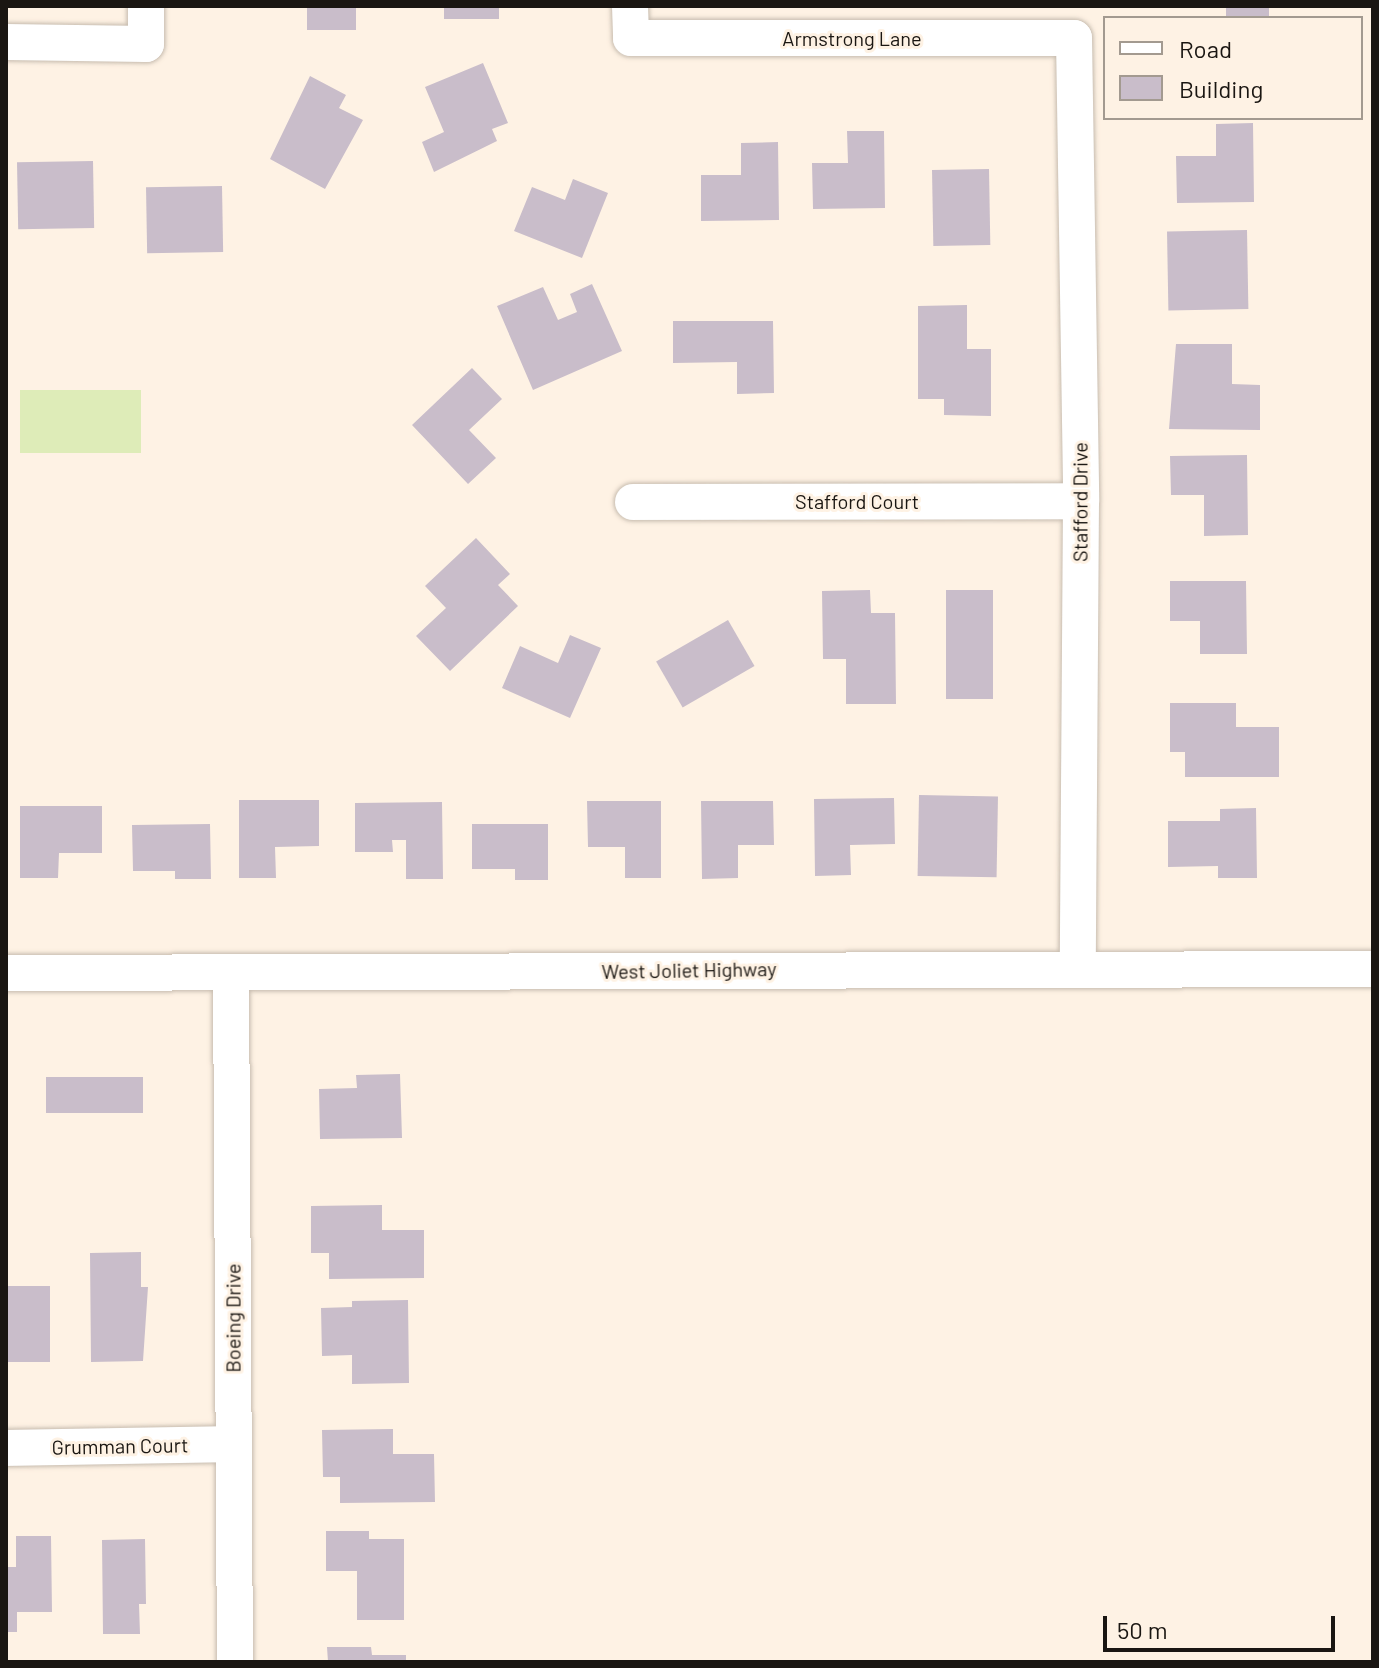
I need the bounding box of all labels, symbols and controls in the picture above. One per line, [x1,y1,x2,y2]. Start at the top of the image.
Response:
legend [1103,16,1363,120]
street label: Armstrong Lane [782,26,922,50]
text: Road [1179,34,1232,63]
text: Building [1179,74,1263,103]
street label: Stafford Drive [1068,442,1092,562]
street label: Stafford Court [795,489,919,513]
street label: West Joliet Highway [601,956,777,984]
street label: Boeing Drive [221,1263,245,1373]
street label: Grumman Court [51,1433,189,1459]
scale bar [1107,1600,1339,1650]
text: 50 m [1117,1615,1168,1644]

